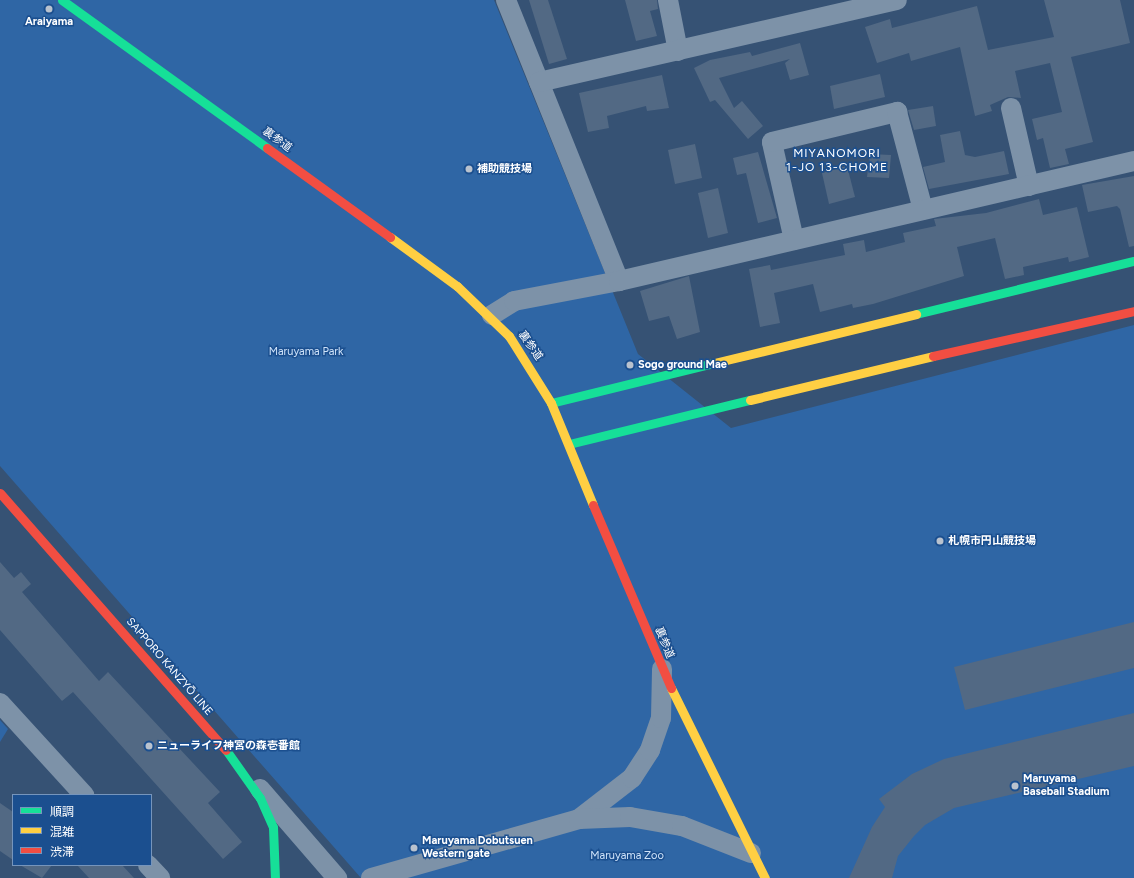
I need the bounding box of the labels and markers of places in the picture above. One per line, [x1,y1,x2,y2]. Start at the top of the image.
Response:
marker: Araiyama [44,4,54,14]
place label: Araiyama [25,15,73,29]
place label: 補助競技場 [477,162,532,176]
marker: 補助競技場 [464,164,474,174]
place label: Sogo ground Mae [638,358,727,372]
marker: Sogo ground Mae [625,360,635,370]
place label: 札幌市円山競技場 [948,534,1036,548]
marker: 札幌市円山競技場 [935,536,945,546]
place label: ニューライフ神宮の森壱番館 [157,739,300,753]
marker: ニューライフ神宮の森壱番館 [144,741,154,751]
place label: Maruyama Baseball Stadium [1023,773,1109,799]
marker: Maruyama Baseball Stadium [1010,781,1020,791]
place label: Maruyama Dobutsuen Western gate [422,835,533,861]
marker: Maruyama Dobutsuen Western gate [409,843,419,853]

